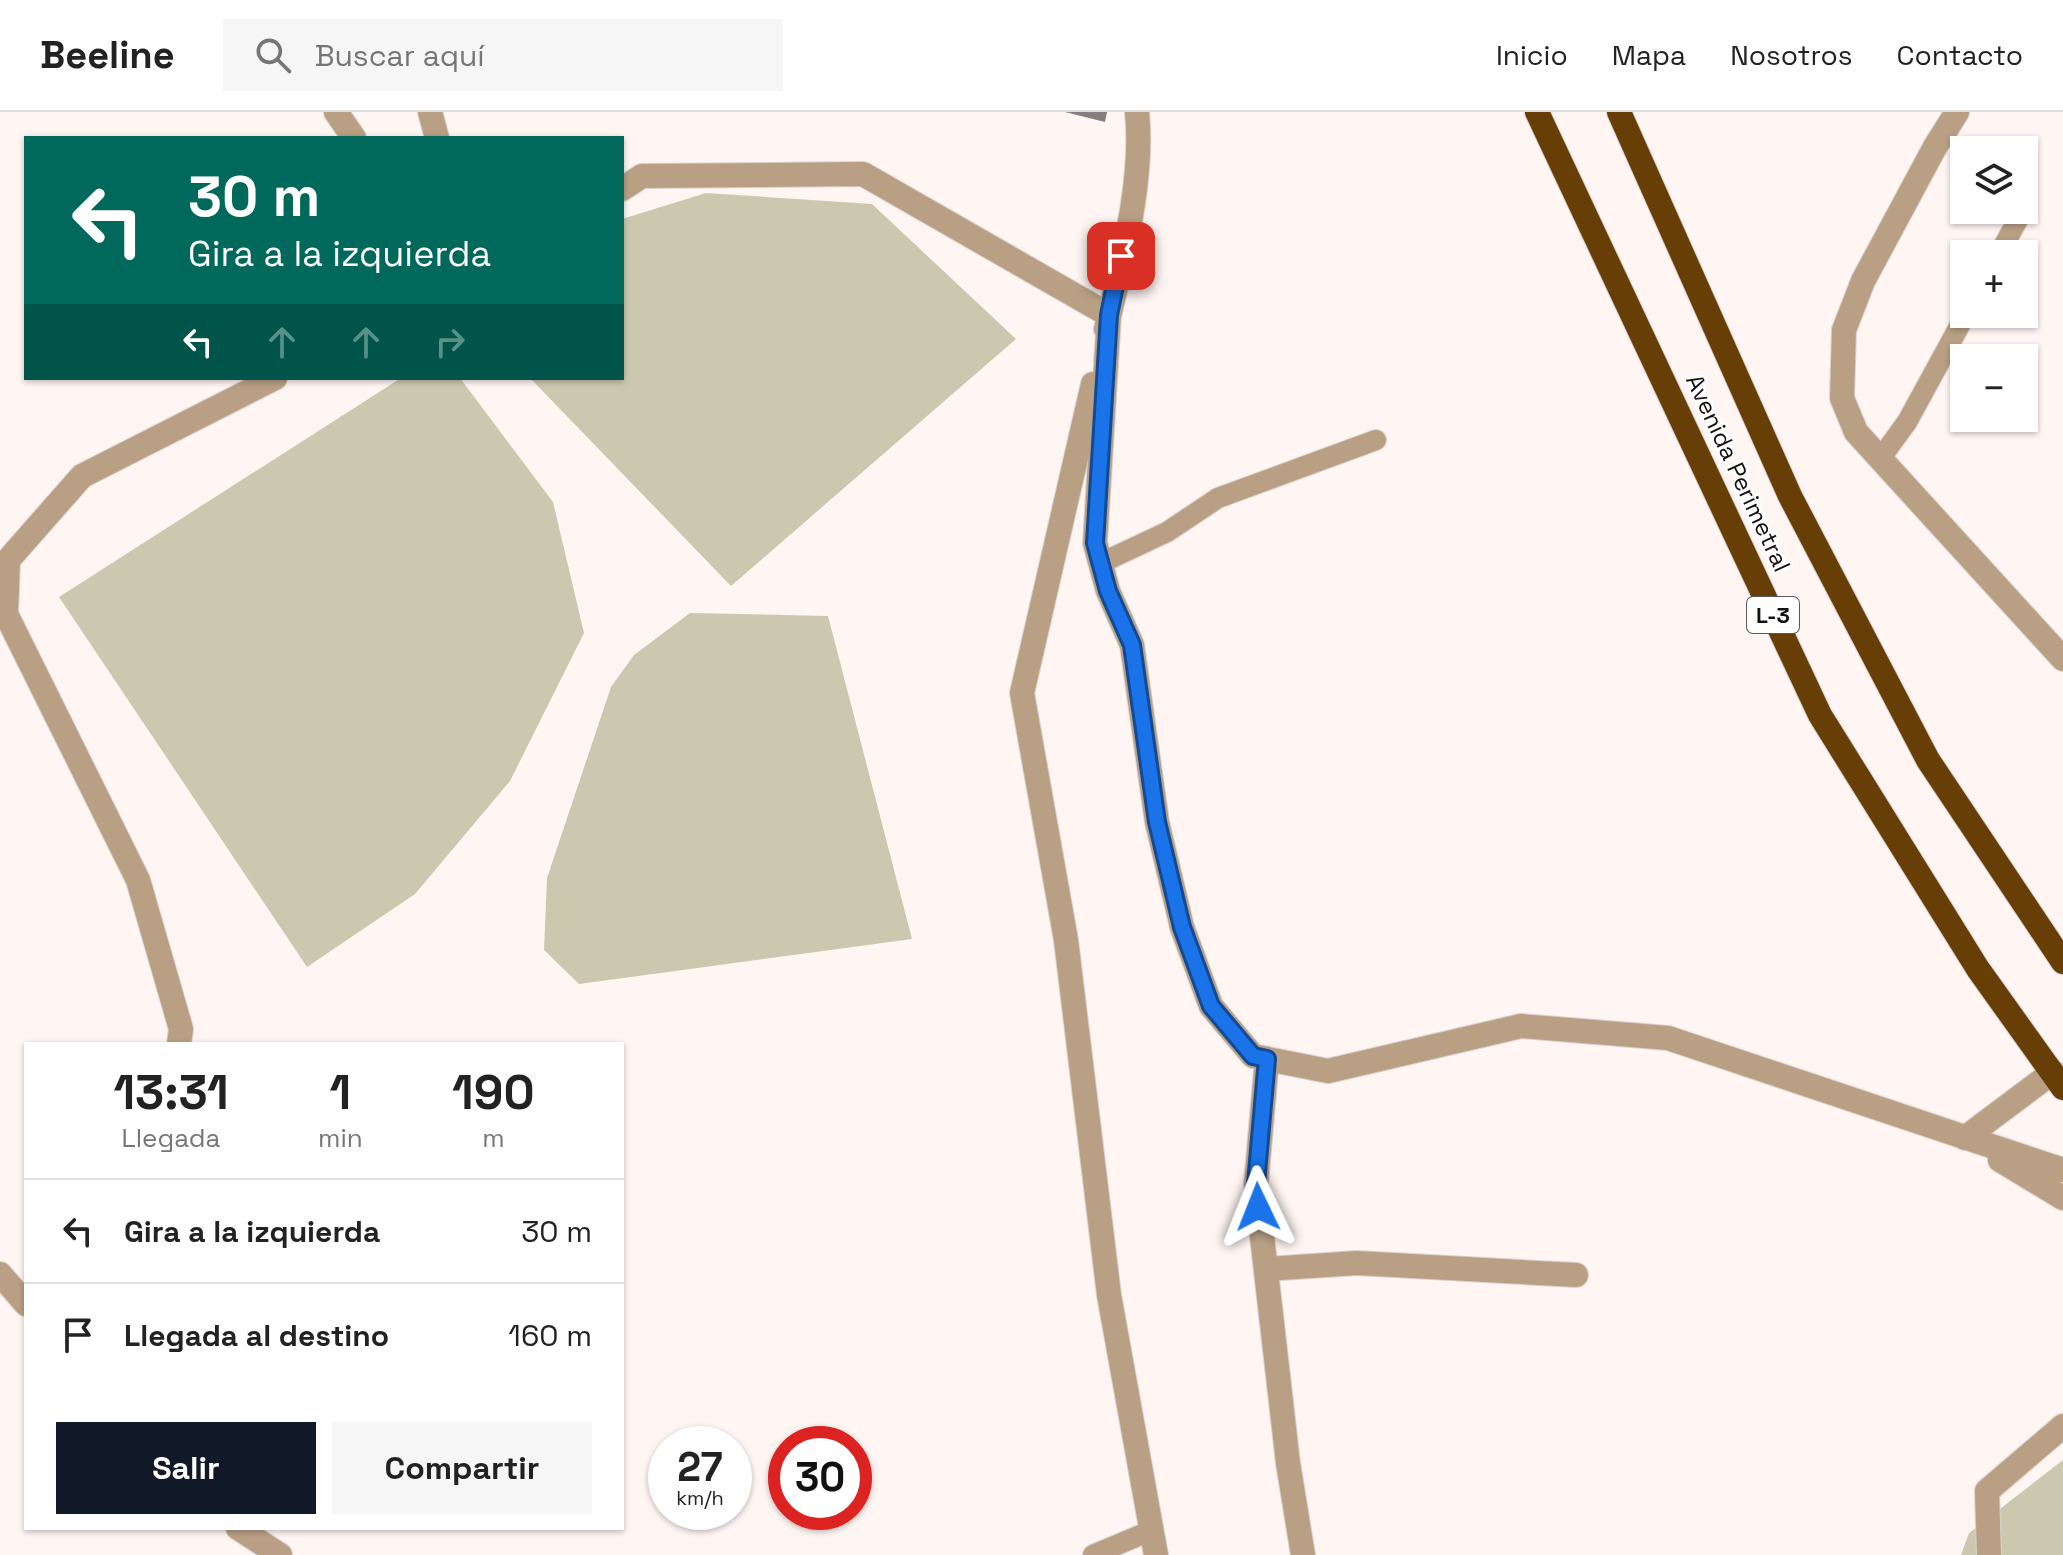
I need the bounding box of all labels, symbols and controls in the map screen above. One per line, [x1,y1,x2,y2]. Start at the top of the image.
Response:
search box [223,19,783,91]
text: Beeline [40,31,175,79]
icon: search [251,33,295,77]
text: Buscar aquí [315,36,485,75]
text: Inicio [1496,37,1568,73]
text: Mapa [1612,37,1686,73]
text: Nosotros [1730,37,1853,73]
text: Contacto [1897,37,2023,73]
map controls [1950,136,2038,432]
button: layers [1950,136,2038,224]
text: 30 m [188,161,320,232]
icon: left [56,168,160,272]
pin [1087,222,1155,290]
text: Gira a la izquierda [188,231,491,277]
icon: arrive [1099,234,1143,278]
button: + [1950,240,2038,328]
icon: left [176,320,220,364]
icon: ahead [260,320,304,364]
icon: ahead [344,320,388,364]
icon: right [428,320,472,364]
button: − [1950,344,2038,432]
street label: Avenida Perimetral [1679,369,1798,576]
road number: L-3 [1747,597,1799,633]
text: 13:31 [113,1062,229,1123]
text: 1 [330,1062,351,1123]
text: 190 [452,1062,535,1123]
text: Llegada [122,1121,220,1155]
text: min [318,1121,363,1155]
text: m [482,1121,505,1155]
position arrow [1216,1165,1300,1249]
icon: left [56,1209,100,1253]
text: Gira a la izquierda [124,1212,380,1251]
text: 30 m [521,1212,592,1251]
icon: arrive [56,1313,100,1357]
text: Llegada al destino [124,1316,389,1355]
text: 160 m [508,1316,592,1355]
button: Salir [56,1422,316,1514]
button: Compartir [332,1422,592,1514]
speed limit sign: 30 [768,1426,872,1530]
text: 27 [677,1442,723,1493]
text: km/h [676,1485,724,1511]

